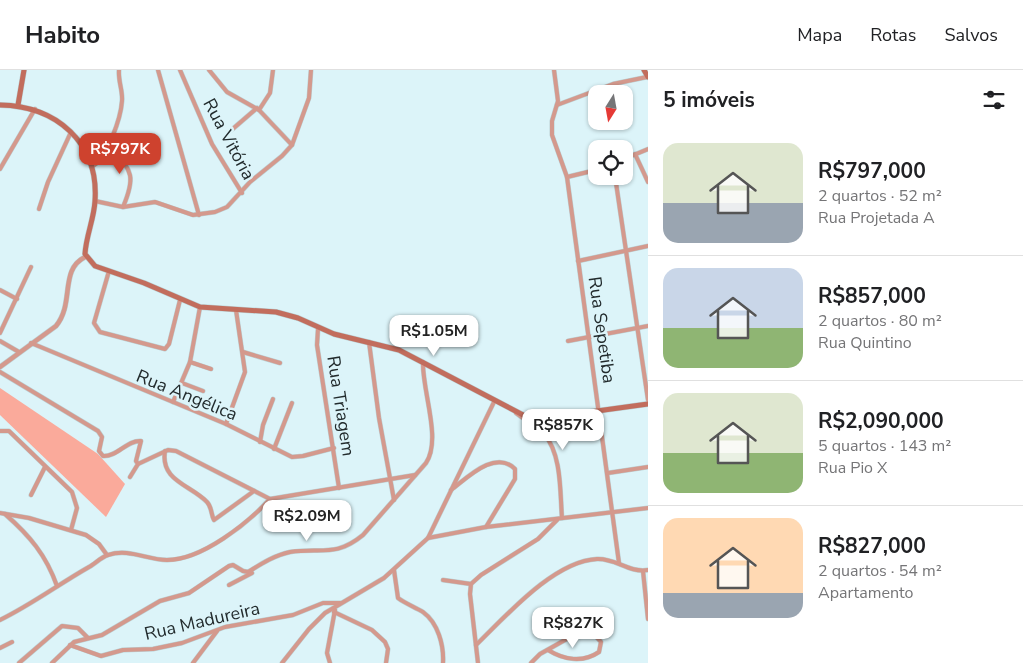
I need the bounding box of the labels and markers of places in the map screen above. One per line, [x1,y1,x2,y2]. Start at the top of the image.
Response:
pin: R$797K [79,132,161,175]
pin: R$1.05M [388,314,480,357]
pin: R$857K [522,408,604,451]
pin: R$2.09M [261,500,353,542]
pin: R$827K [532,606,614,649]

